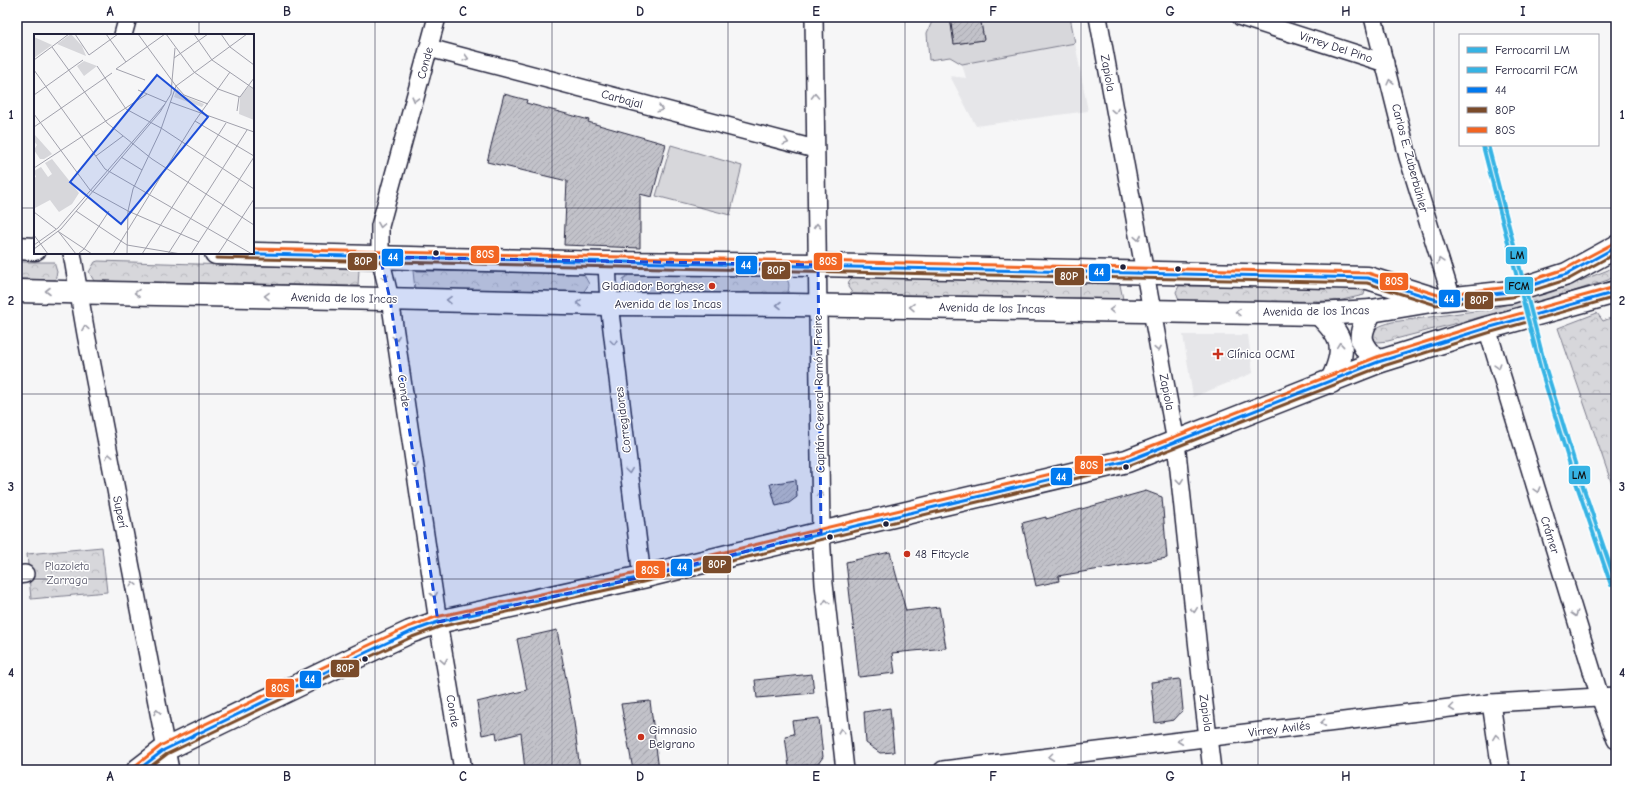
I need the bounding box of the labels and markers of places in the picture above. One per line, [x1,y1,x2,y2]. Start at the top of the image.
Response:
unlabelled marker [431,248,441,258]
unlabelled marker [1118,262,1128,272]
unlabelled marker [1173,264,1183,274]
place label: Gladiador Borghese [602,279,704,293]
marker: Gladiador Borghese [707,281,717,291]
place label: Clínica OCMI [1227,347,1295,361]
marker: Clínica OCMI [1212,348,1224,360]
unlabelled marker [1121,462,1131,472]
unlabelled marker [881,519,891,529]
unlabelled marker [825,532,835,542]
place label: 48 Fitcycle [915,547,969,561]
marker: 48 Fitcycle [902,549,912,559]
unlabelled marker [360,654,370,664]
place label: Gimnasio Belgrano [649,723,697,751]
marker: Gimnasio Belgrano [636,732,646,742]

